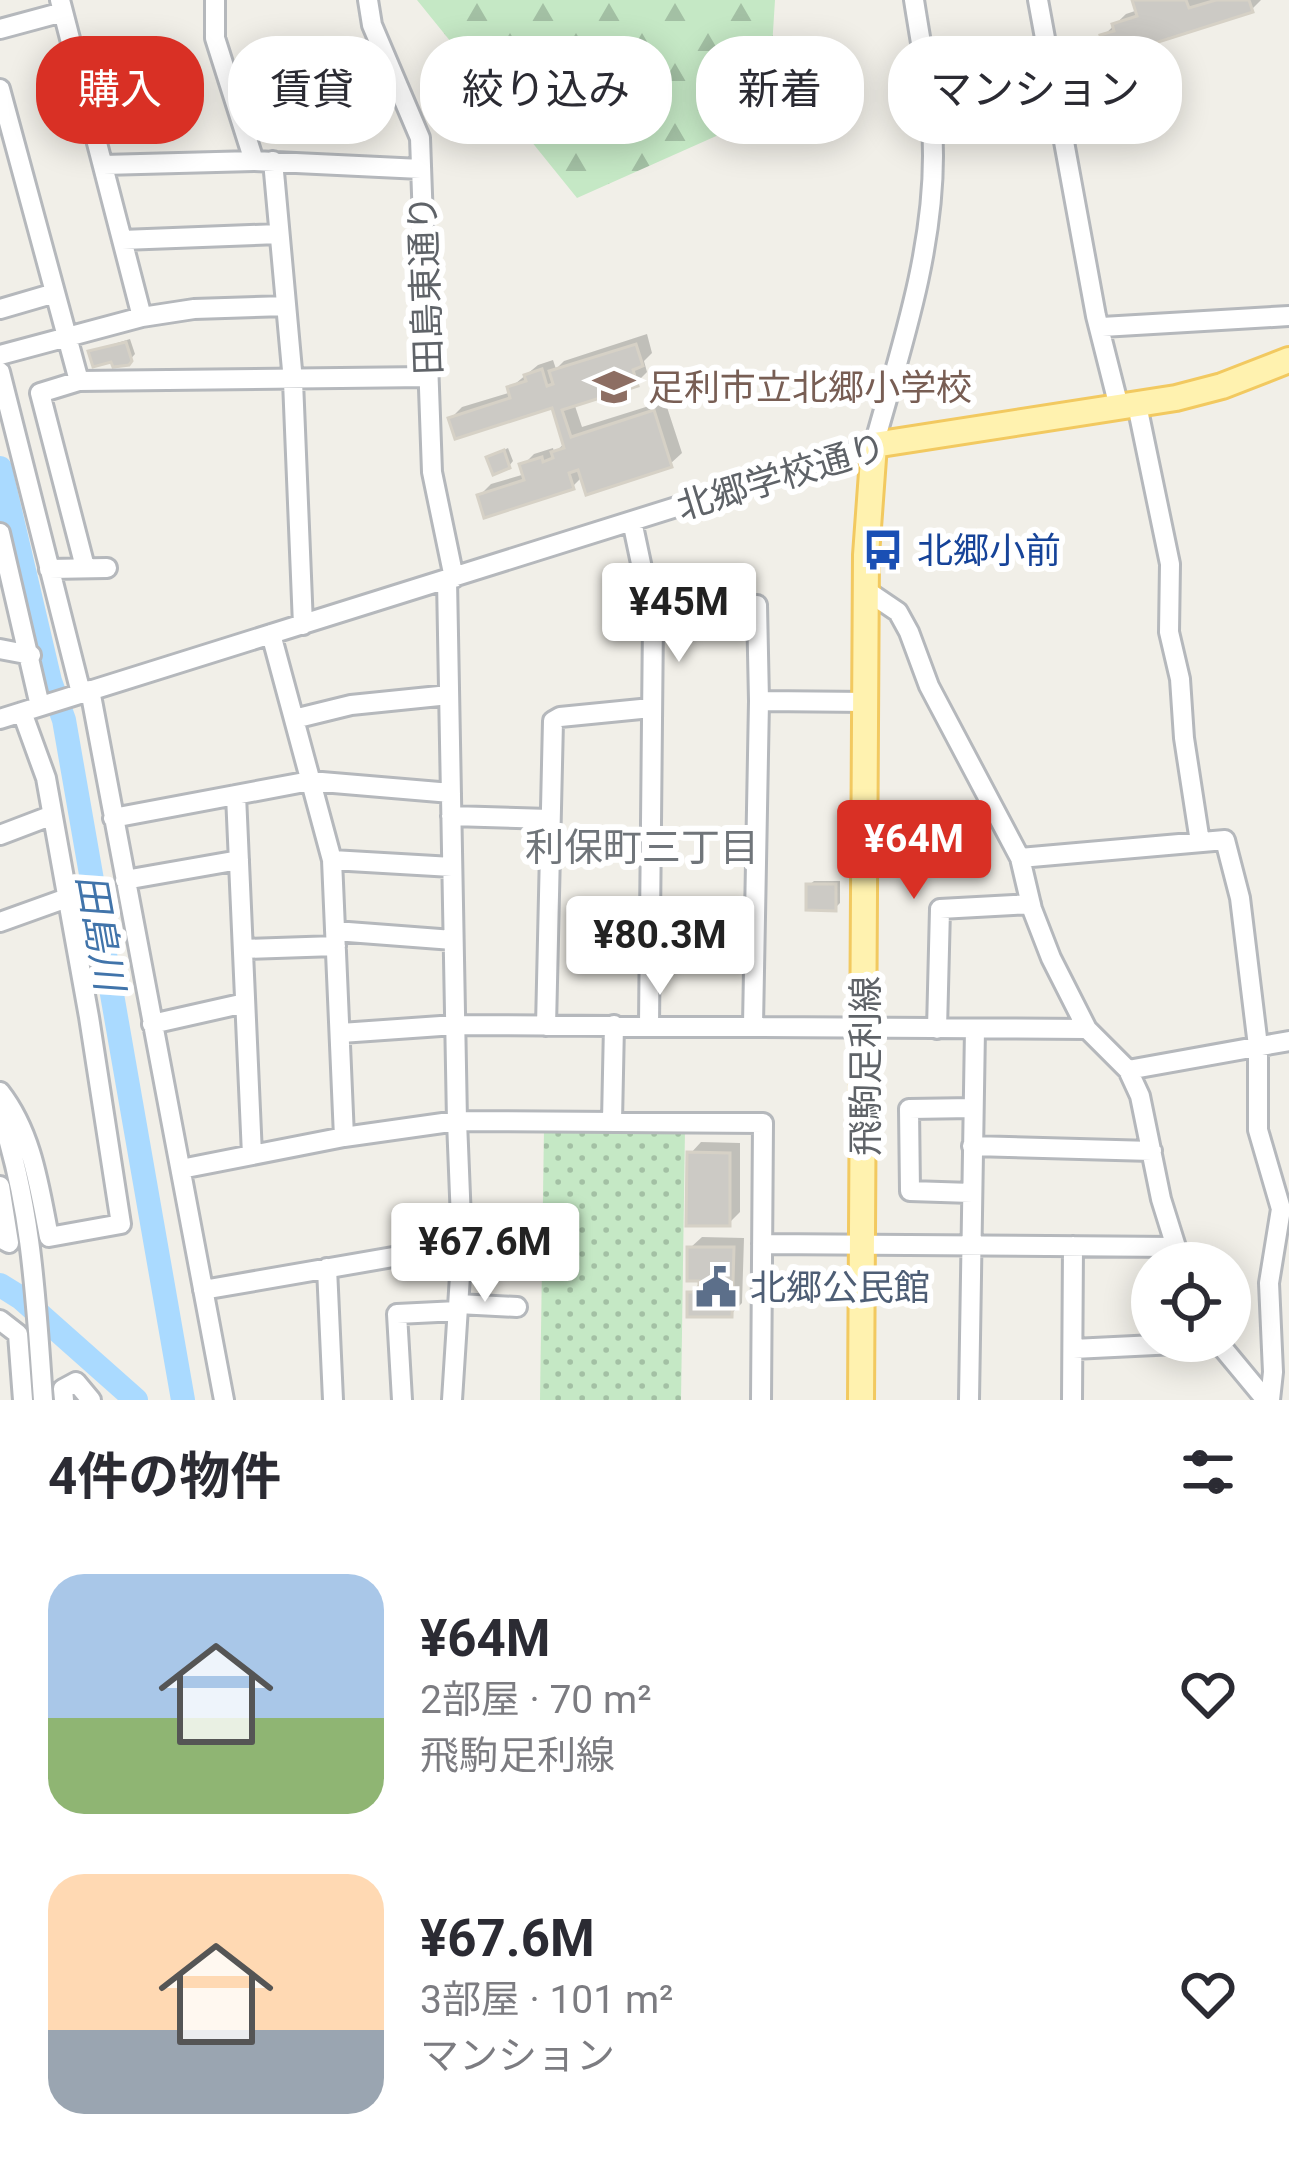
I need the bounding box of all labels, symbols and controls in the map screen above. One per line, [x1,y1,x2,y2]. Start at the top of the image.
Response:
chip: 購入 [36,36,204,144]
chip: 賃貸 [228,36,396,144]
chip: 絞り込み [420,36,672,144]
chip: 新着 [696,36,864,144]
chip: マンション [888,36,1182,144]
street label: 田島東通り [402,194,450,376]
school or university icon: 足利市立北郷小学校 [591,364,637,410]
place label: 足利市立北郷小学校 [648,367,972,409]
street label: 北郷学校通り [672,425,891,529]
bus stop icon: 北郷小前 [860,527,906,573]
place label: 北郷小前 [917,530,1061,572]
pin: ¥45M [608,563,750,665]
text: ¥45M [629,579,729,625]
pin: ¥64M [843,800,985,902]
text: ¥64M [864,816,964,862]
district label: 利保町三丁目 [525,825,759,871]
water label: 田島川 [67,871,134,998]
pin: ¥80.3M [562,896,758,998]
text: ¥80.3M [593,912,727,958]
street label: 飛駒足利線 [845,976,887,1156]
pin: ¥67.6M [387,1203,583,1305]
text: ¥67.6M [418,1219,552,1265]
map controls [1131,1242,1251,1362]
button: locate [1131,1242,1251,1362]
public building icon: 北郷公民館 [693,1264,739,1310]
place label: 北郷公民館 [750,1267,930,1309]
icon: filters [1175,1439,1241,1505]
text: 4件の物件 [48,1447,281,1506]
text: ¥64M [420,1609,551,1668]
icon: home [144,1622,288,1766]
icon: heart [1175,1661,1241,1727]
text: 2部屋 · 70 m² [420,1677,651,1723]
text: 飛駒足利線 [420,1733,615,1779]
text: ¥67.6M [420,1909,595,1968]
icon: home [144,1922,288,2066]
icon: heart [1175,1961,1241,2027]
text: 3部屋 · 101 m² [420,1977,673,2023]
text: マンション [420,2033,615,2079]

